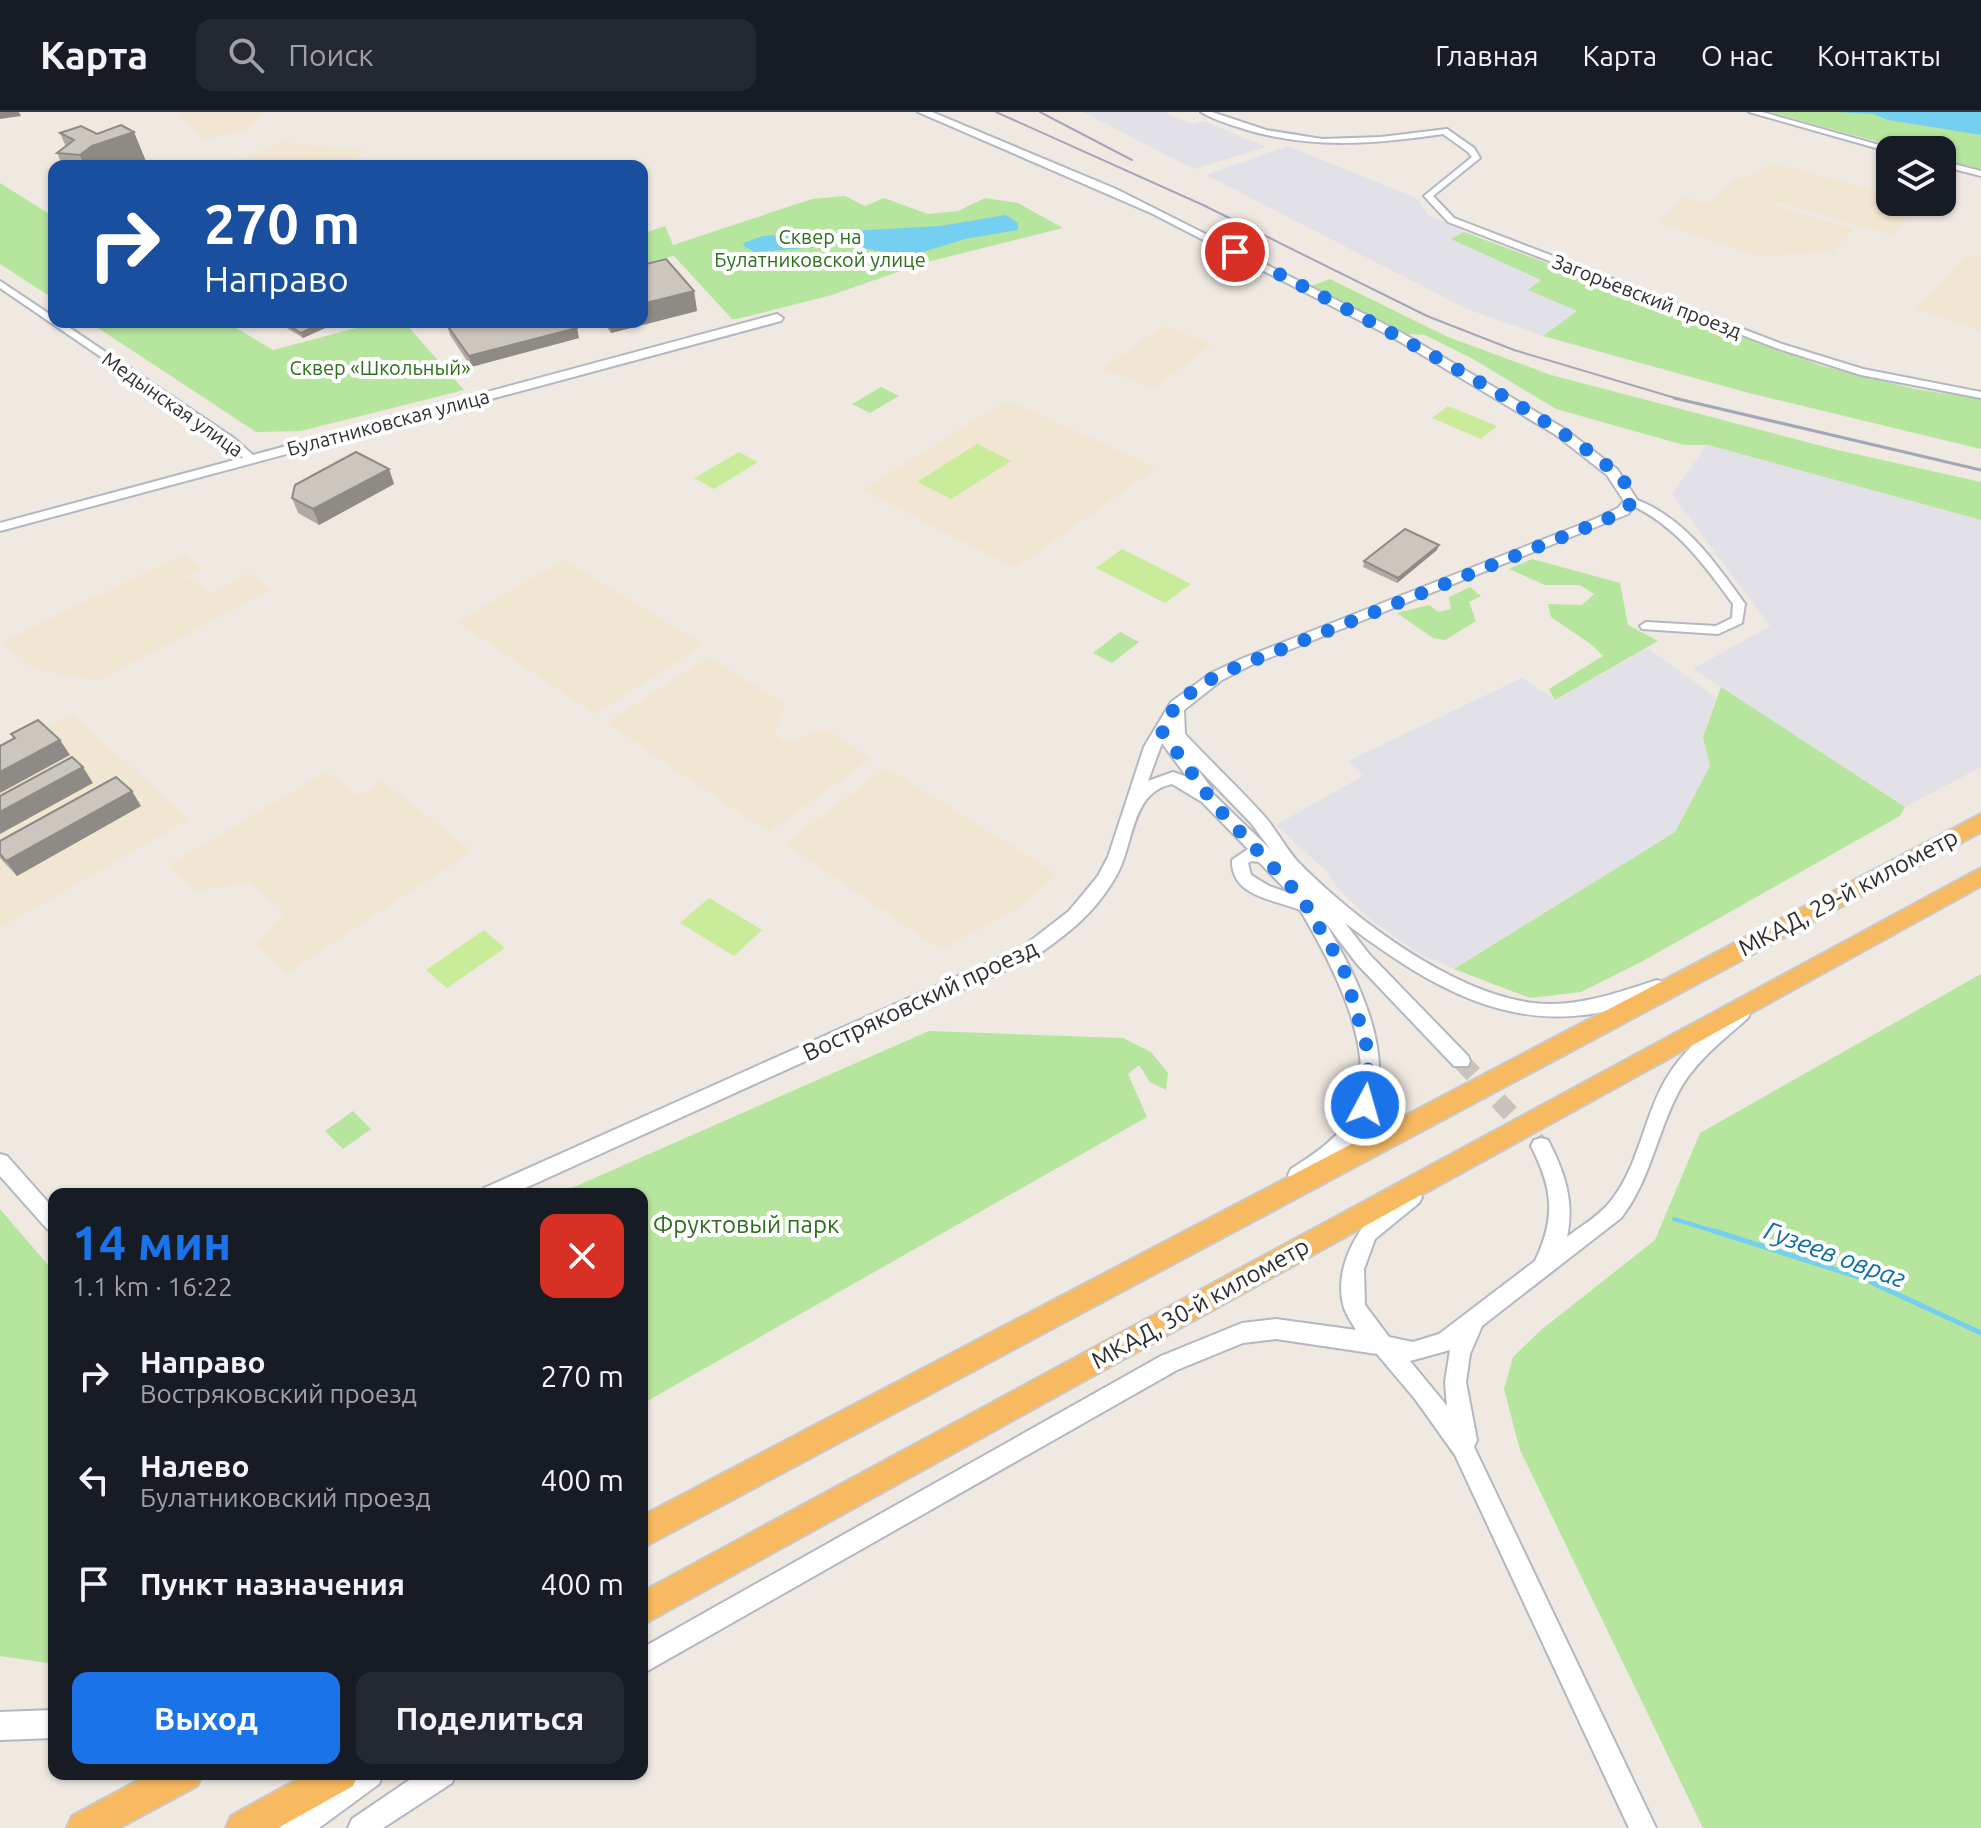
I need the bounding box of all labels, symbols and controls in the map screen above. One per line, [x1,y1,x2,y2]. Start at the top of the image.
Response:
search box [196,19,756,91]
icon: search [224,33,268,77]
text: Карта [40,34,148,76]
text: Поиск [288,38,374,72]
text: Главная [1435,40,1538,71]
text: Карта [1582,40,1657,71]
text: О нас [1701,40,1773,71]
text: Контакты [1817,40,1941,71]
map controls [1876,136,1956,216]
button: layers [1876,136,1956,216]
icon: right [72,192,176,296]
text: 270 m [204,192,360,255]
pin [1201,218,1269,286]
park label: Сквер на Булатниковской улице [714,225,926,271]
icon: arrive [1213,230,1257,274]
street label: Загорьевский проезд [1549,249,1745,343]
text: Направо [204,258,349,299]
street label: Медынская улица [98,347,248,461]
park label: Сквер «Школьный» [289,356,471,379]
street label: Булатниковская улица [284,384,492,460]
street label: МКАД, 29-й километр [1734,823,1962,961]
street label: Востряковский проезд [798,934,1042,1066]
position arrow [1323,1063,1407,1147]
park label: Фруктовый парк [653,1211,839,1238]
button: close [540,1214,624,1298]
text: 14 мин [72,1215,231,1269]
water label: Гузеев овраг [1761,1215,1910,1293]
street label: МКАД, 30-й километр [1086,1232,1314,1374]
text: 1.1 km · 16:22 [72,1272,233,1301]
text: Направо [140,1345,266,1379]
icon: right [72,1354,116,1398]
text: 270 m [540,1359,624,1393]
text: Востряковский проезд [140,1379,417,1408]
text: Налево [140,1449,250,1483]
icon: left [72,1458,116,1502]
text: 400 m [540,1463,624,1497]
text: Булатниковский проезд [140,1483,431,1512]
icon: arrive [72,1562,116,1606]
text: Пункт назначения [140,1567,405,1601]
text: 400 m [540,1567,624,1601]
button: Выход [72,1672,340,1764]
button: Поделиться [356,1672,624,1764]

